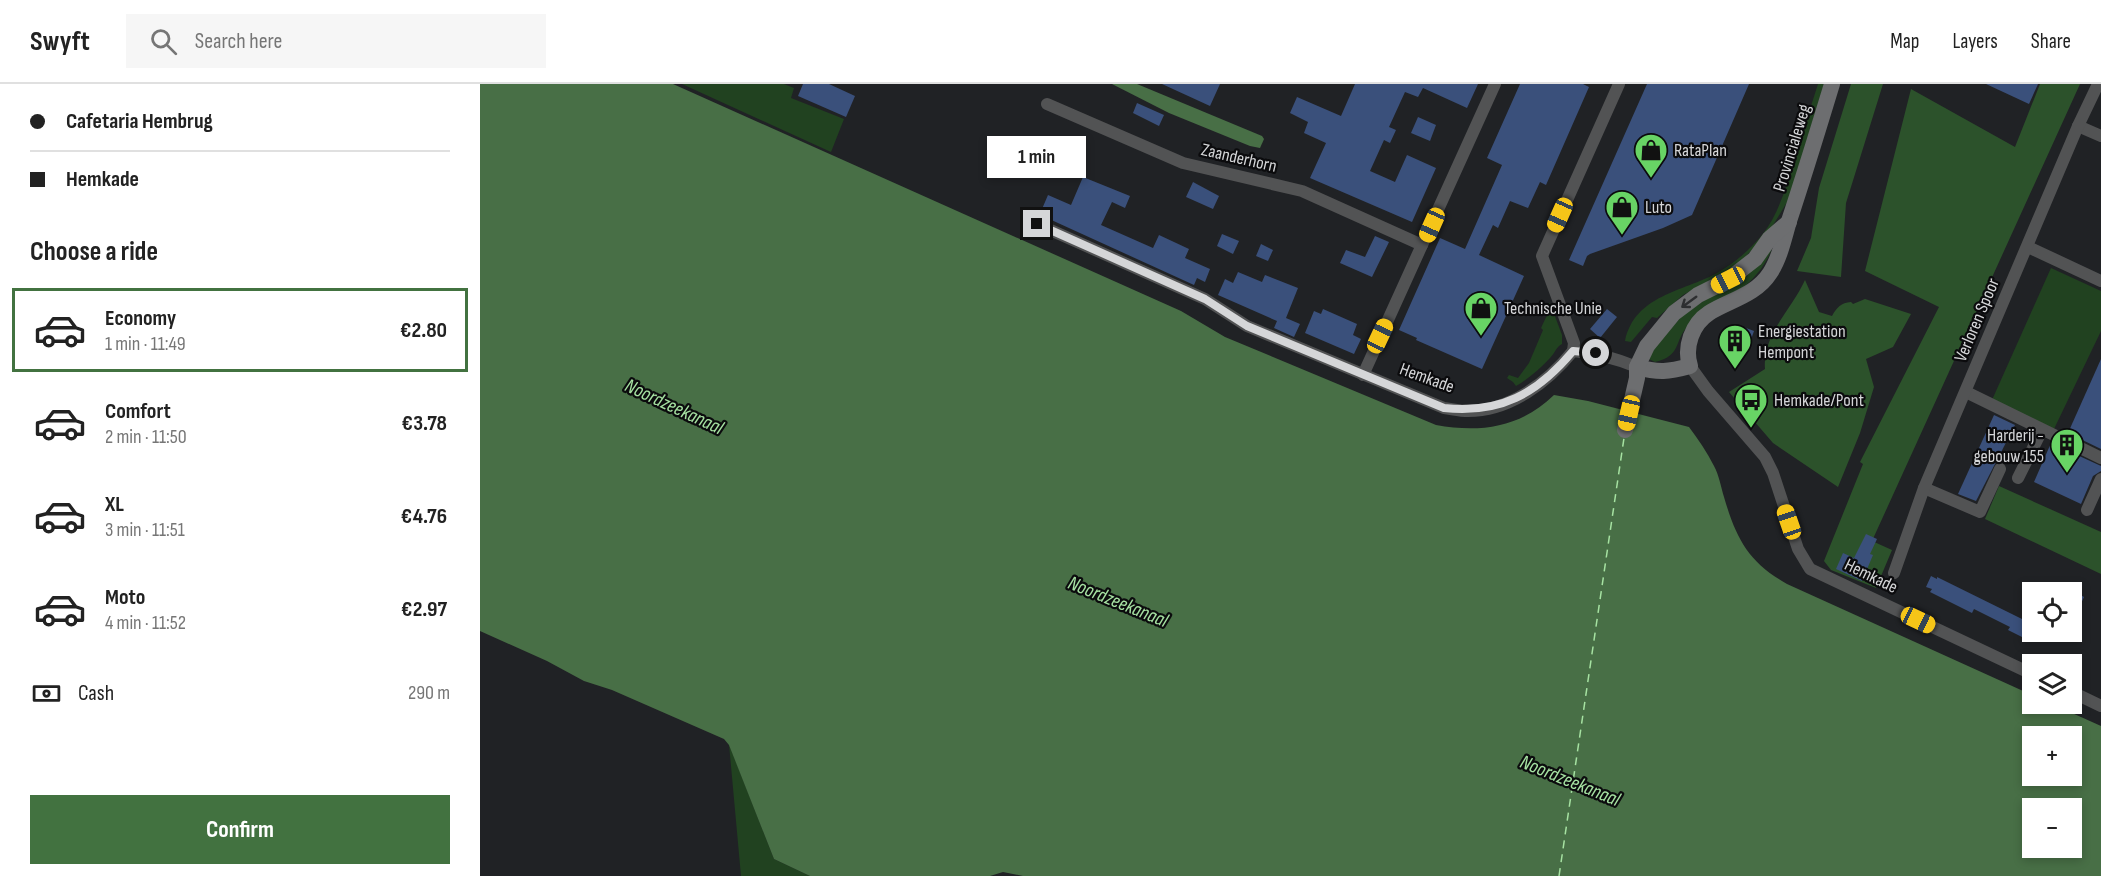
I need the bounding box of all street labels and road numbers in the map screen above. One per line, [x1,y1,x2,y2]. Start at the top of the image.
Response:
street label: Provincialeweg [1769,102,1815,194]
street label: Zaanderhorn [1199,139,1279,177]
street label: Verloren Spoor [1950,275,2004,365]
street label: Hemkade [1397,358,1457,398]
street label: Hemkade [1841,554,1901,598]

